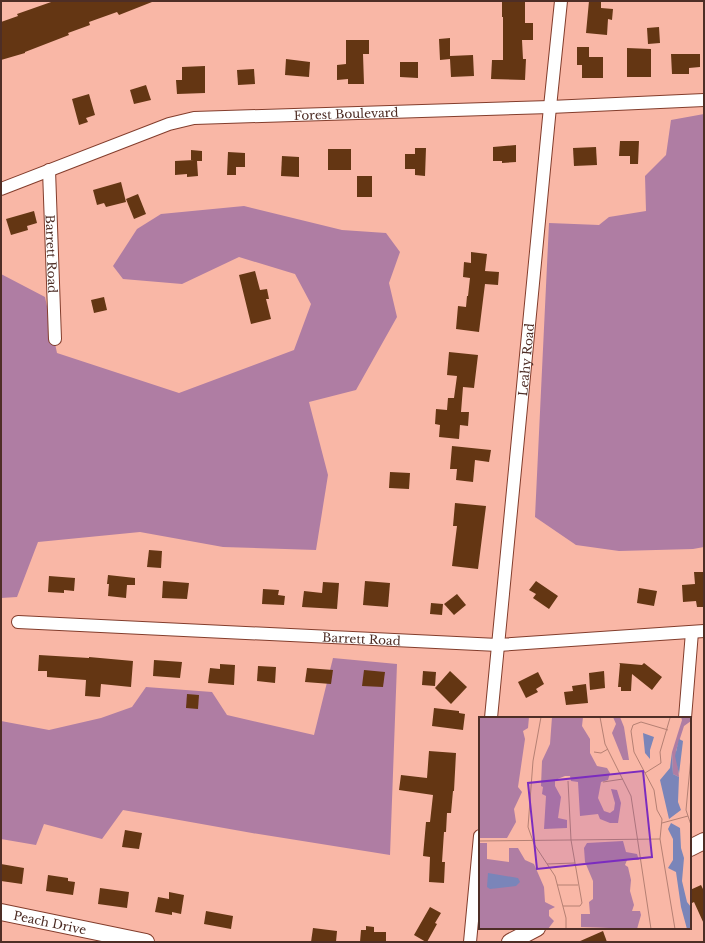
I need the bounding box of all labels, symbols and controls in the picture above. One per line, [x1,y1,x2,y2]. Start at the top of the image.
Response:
street label: Forest Boulevard [294,104,399,122]
street label: Barrett Road [43,214,61,293]
street label: Leahy Road [515,323,537,397]
street label: Barrett Road [322,629,401,648]
inset map [479,717,691,929]
street label: Peach Drive [12,907,88,937]

